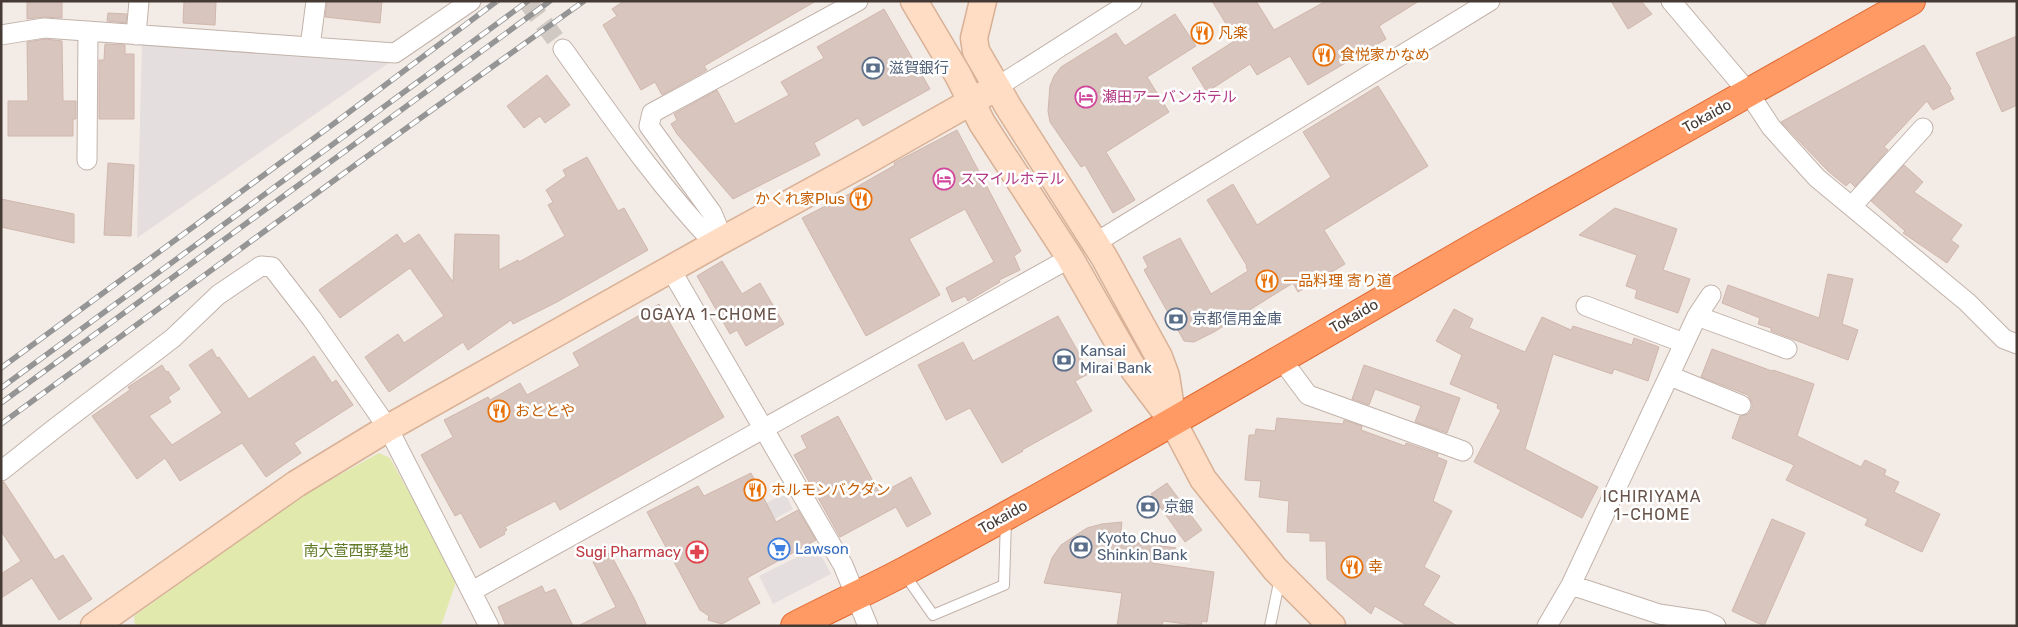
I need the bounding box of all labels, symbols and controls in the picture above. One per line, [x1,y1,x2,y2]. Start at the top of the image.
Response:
restaurant icon: 凡楽 [1190,21,1214,45]
place label: 凡楽 [1218,24,1248,42]
restaurant icon: 食悦家かなめ [1312,43,1336,67]
place label: 食悦家かなめ [1340,46,1430,64]
bank icon: 滋賀銀行 [861,56,885,80]
place label: 滋賀銀行 [889,59,949,77]
hotel icon: 瀬田アーバンホテル [1074,85,1098,109]
place label: 瀬田アーバンホテル [1102,88,1237,106]
street label: Tokaido [1680,95,1734,137]
hotel icon: スマイルホテル [932,167,956,191]
place label: スマイルホテル [960,170,1065,188]
restaurant icon: かくれ家Plus [849,187,873,211]
place label: かくれ家Plus [755,190,845,208]
restaurant icon: 一品料理 寄り道 [1255,269,1279,293]
place label: 一品料理 寄り道 [1283,272,1392,290]
street label: Tokaido [1327,295,1381,337]
district label: OGAYA 1-CHOME [640,305,778,324]
bank icon: 京都信用金庫 [1164,307,1188,331]
place label: 京都信用金庫 [1192,310,1282,328]
place label: Kansai Mirai Bank [1080,342,1152,377]
bank icon: Kansai Mirai Bank [1052,348,1076,372]
restaurant icon: おととや [487,399,511,423]
place label: おととや [515,402,575,420]
restaurant icon: ホルモンバクダン [743,478,767,502]
place label: ホルモンバクダン [771,481,890,499]
district label: ICHIRIYAMA 1-CHOME [1602,487,1702,524]
bank icon: 京銀 [1136,495,1160,519]
street label: Tokaido [976,496,1030,538]
place label: 京銀 [1164,498,1194,516]
place label: Kyoto Chuo Shinkin Bank [1097,529,1188,564]
bank icon: Kyoto Chuo Shinkin Bank [1069,535,1093,559]
supermarket icon: Lawson [767,537,791,561]
pharmacy icon: Sugi Pharmacy [685,540,709,564]
place label: Lawson [795,540,849,558]
park label: 南大萱西野墓地 [303,542,409,560]
place label: Sugi Pharmacy [576,543,681,561]
restaurant icon: 幸 [1340,555,1364,579]
place label: 幸 [1368,558,1383,576]

